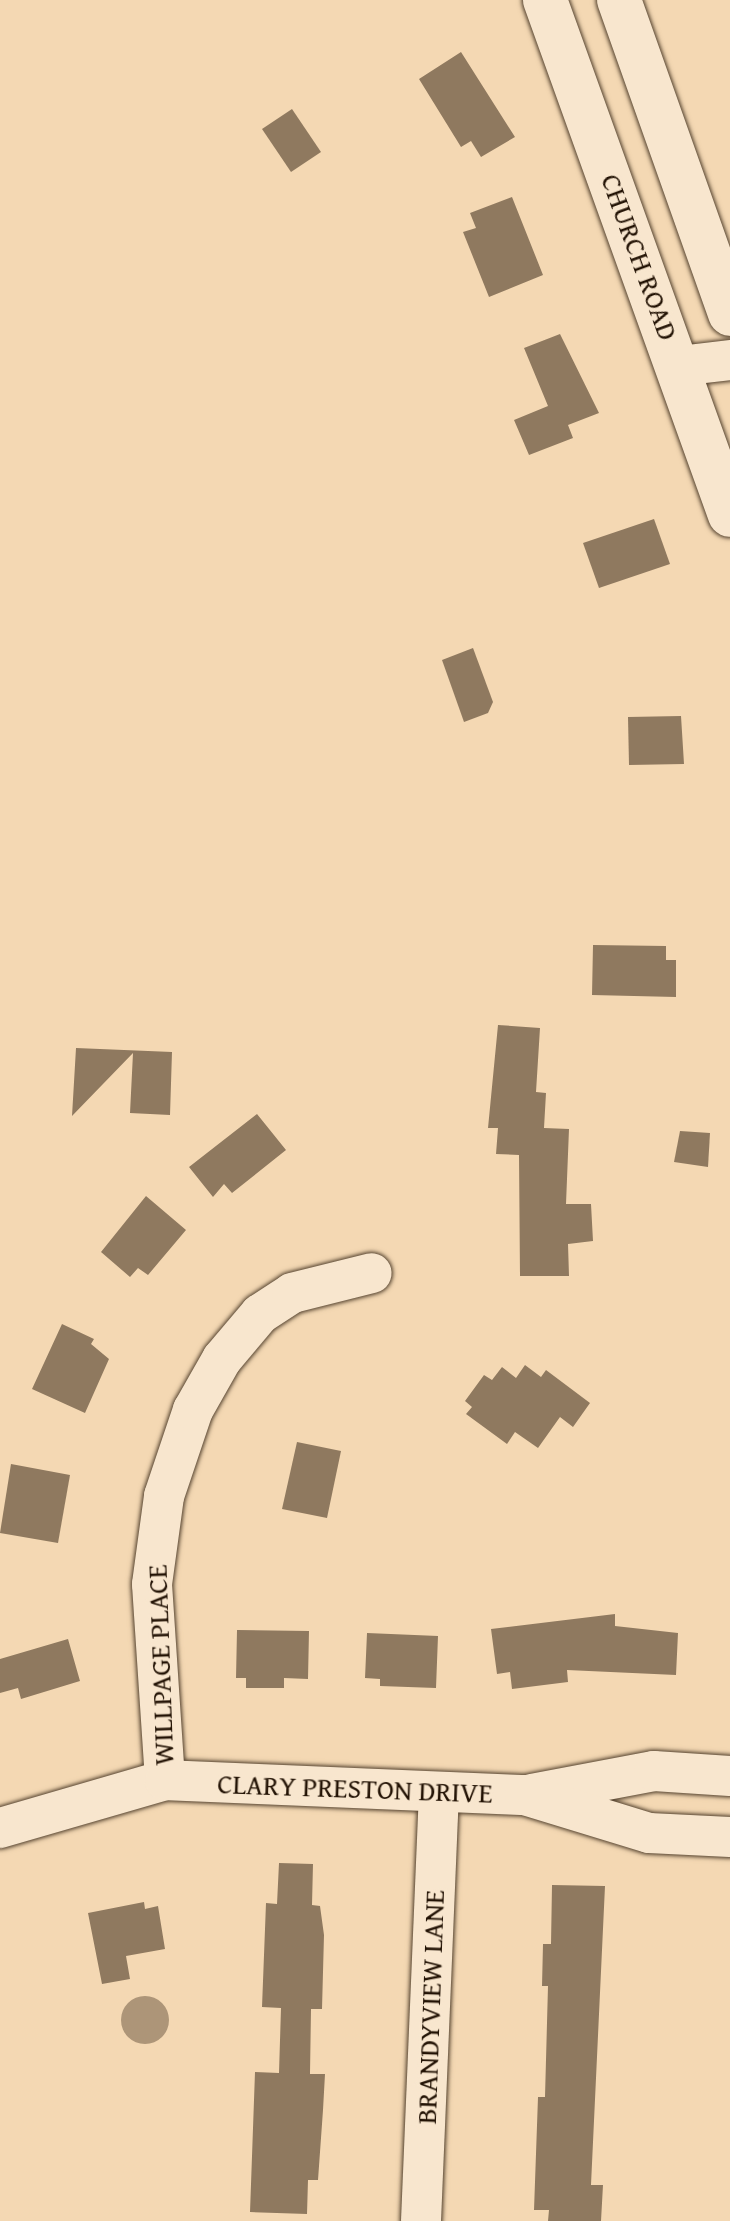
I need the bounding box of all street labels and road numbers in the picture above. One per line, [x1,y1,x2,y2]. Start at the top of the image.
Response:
street label: CHURCH ROAD [594,169,686,345]
street label: WILLPAGE PLACE [140,1564,180,1766]
street label: CLARY PRESTON DRIVE [217,1766,493,1810]
street label: BRANDYVIEW LANE [409,1889,451,2125]

